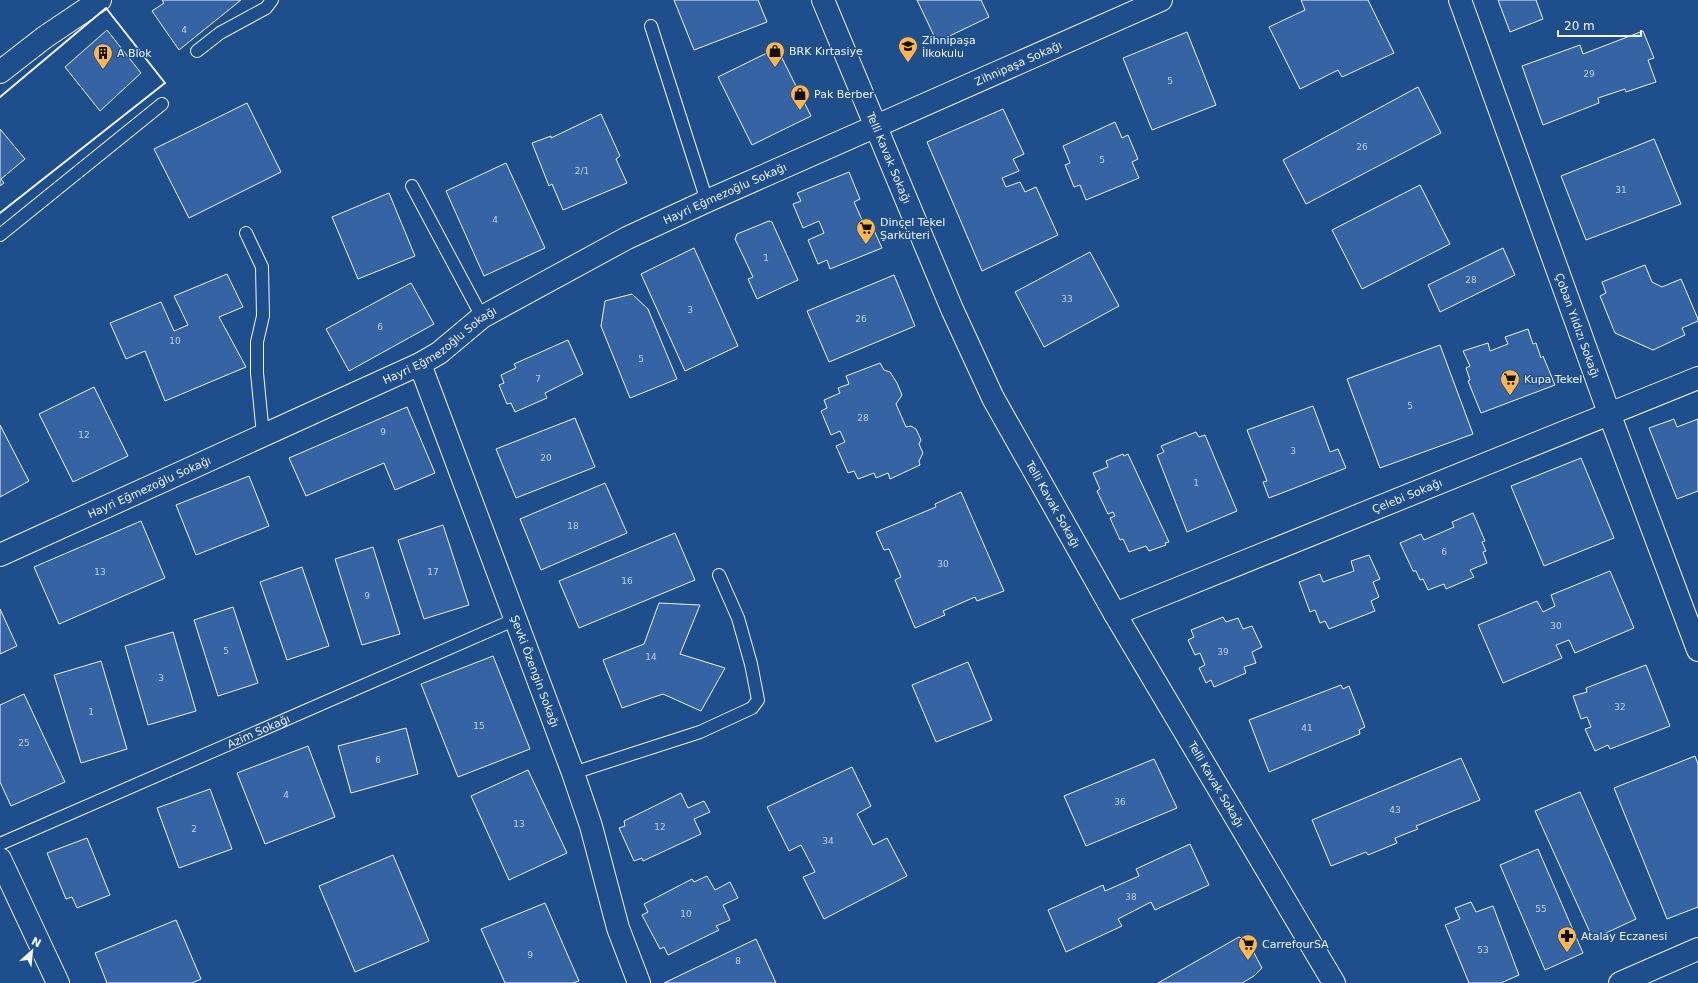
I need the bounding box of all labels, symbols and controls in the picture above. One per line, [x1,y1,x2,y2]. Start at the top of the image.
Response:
scale bar [1558,12,1641,38]
text: 20 m [1564,19,1595,33]
house number: 4 [181,25,187,35]
place label: Zihnipaşa İlkokulu [922,34,976,60]
school or university icon: Zihnipaşa İlkokulu [897,35,919,63]
street label: Zihnipaşa Sokağı [973,38,1064,88]
shop icon: BRK Kırtasiye [764,40,786,68]
building icon: A Blok [92,42,114,70]
place label: BRK Kırtasiye [789,45,863,58]
place label: A Blok [117,47,152,60]
house number: 29 [1583,69,1595,79]
house number: 5 [1167,76,1173,86]
shop icon: Pak Berber [789,83,811,111]
place label: Pak Berber [814,88,874,101]
street label: Telli Kavak Sokağı [864,109,914,206]
house number: 26 [1356,142,1368,152]
house number: 5 [1099,155,1105,165]
street label: Hayri Eğmezoğlu Sokağı [661,160,788,227]
house number: 2/1 [575,166,589,176]
house number: 31 [1615,185,1627,195]
house number: 4 [492,215,498,225]
place label: Dinçel Tekel Şarküteri [880,216,945,242]
supermarket icon: Dinçel Tekel Şarküteri [855,217,877,245]
house number: 1 [763,253,769,263]
street label: Çoban Yıldızı Sokağı [1553,271,1602,380]
house number: 28 [1465,275,1477,285]
house number: 33 [1061,294,1073,304]
street label: Hayri Eğmezoğlu Sokağı [381,304,499,387]
house number: 3 [687,305,693,315]
house number: 26 [855,314,867,324]
house number: 6 [377,322,383,332]
house number: 10 [169,336,181,346]
house number: 5 [638,354,644,364]
supermarket icon: Kupa Tekel [1499,368,1521,396]
place label: Kupa Tekel [1524,373,1582,386]
house number: 7 [535,374,541,384]
house number: 5 [1407,401,1413,411]
house number: 28 [857,413,869,423]
house number: 9 [380,427,386,437]
house number: 12 [78,430,90,440]
house number: 3 [1290,446,1296,456]
street label: Hayri Eğmezoğlu Sokağı [86,453,213,521]
house number: 20 [540,453,552,463]
street label: Telli Kavak Sokağı [1023,458,1083,550]
street label: Çelebi Sokağı [1370,476,1444,516]
house number: 1 [1193,478,1199,488]
house number: 18 [567,521,579,531]
house number: 6 [1441,547,1447,557]
house number: 30 [937,559,949,569]
house number: 13 [94,567,106,577]
house number: 17 [427,567,439,577]
house number: 16 [621,576,633,586]
house number: 9 [364,591,370,601]
street label: Şevki Özengin Sokağı [508,613,562,729]
house number: 30 [1550,621,1562,631]
house number: 5 [223,646,229,656]
house number: 39 [1217,647,1229,657]
house number: 14 [645,652,657,662]
house number: 3 [158,673,164,683]
house number: 32 [1614,702,1626,712]
house number: 1 [88,707,94,717]
street label: Azim Sokağı [225,712,292,751]
house number: 15 [473,721,485,731]
house number: 41 [1301,723,1313,733]
house number: 25 [18,738,30,748]
street label: Telli Kavak Sokağı [1185,738,1247,830]
house number: 6 [375,755,381,765]
house number: 4 [283,790,289,800]
house number: 36 [1114,797,1126,807]
house number: 43 [1389,805,1401,815]
house number: 13 [513,819,525,829]
house number: 12 [654,822,666,832]
house number: 2 [191,824,197,834]
house number: 34 [822,836,834,846]
house number: 38 [1125,892,1137,902]
house number: 55 [1535,904,1547,914]
house number: 10 [680,909,692,919]
pharmacy icon: Atalay Eczanesi [1556,925,1578,953]
place label: Atalay Eczanesi [1581,930,1667,943]
north arrow [12,931,52,971]
supermarket icon: CarrefourSA [1237,933,1259,961]
text: N [29,935,43,950]
place label: CarrefourSA [1262,938,1329,951]
house number: 53 [1477,945,1489,955]
house number: 9 [527,950,533,960]
house number: 8 [735,956,741,966]

